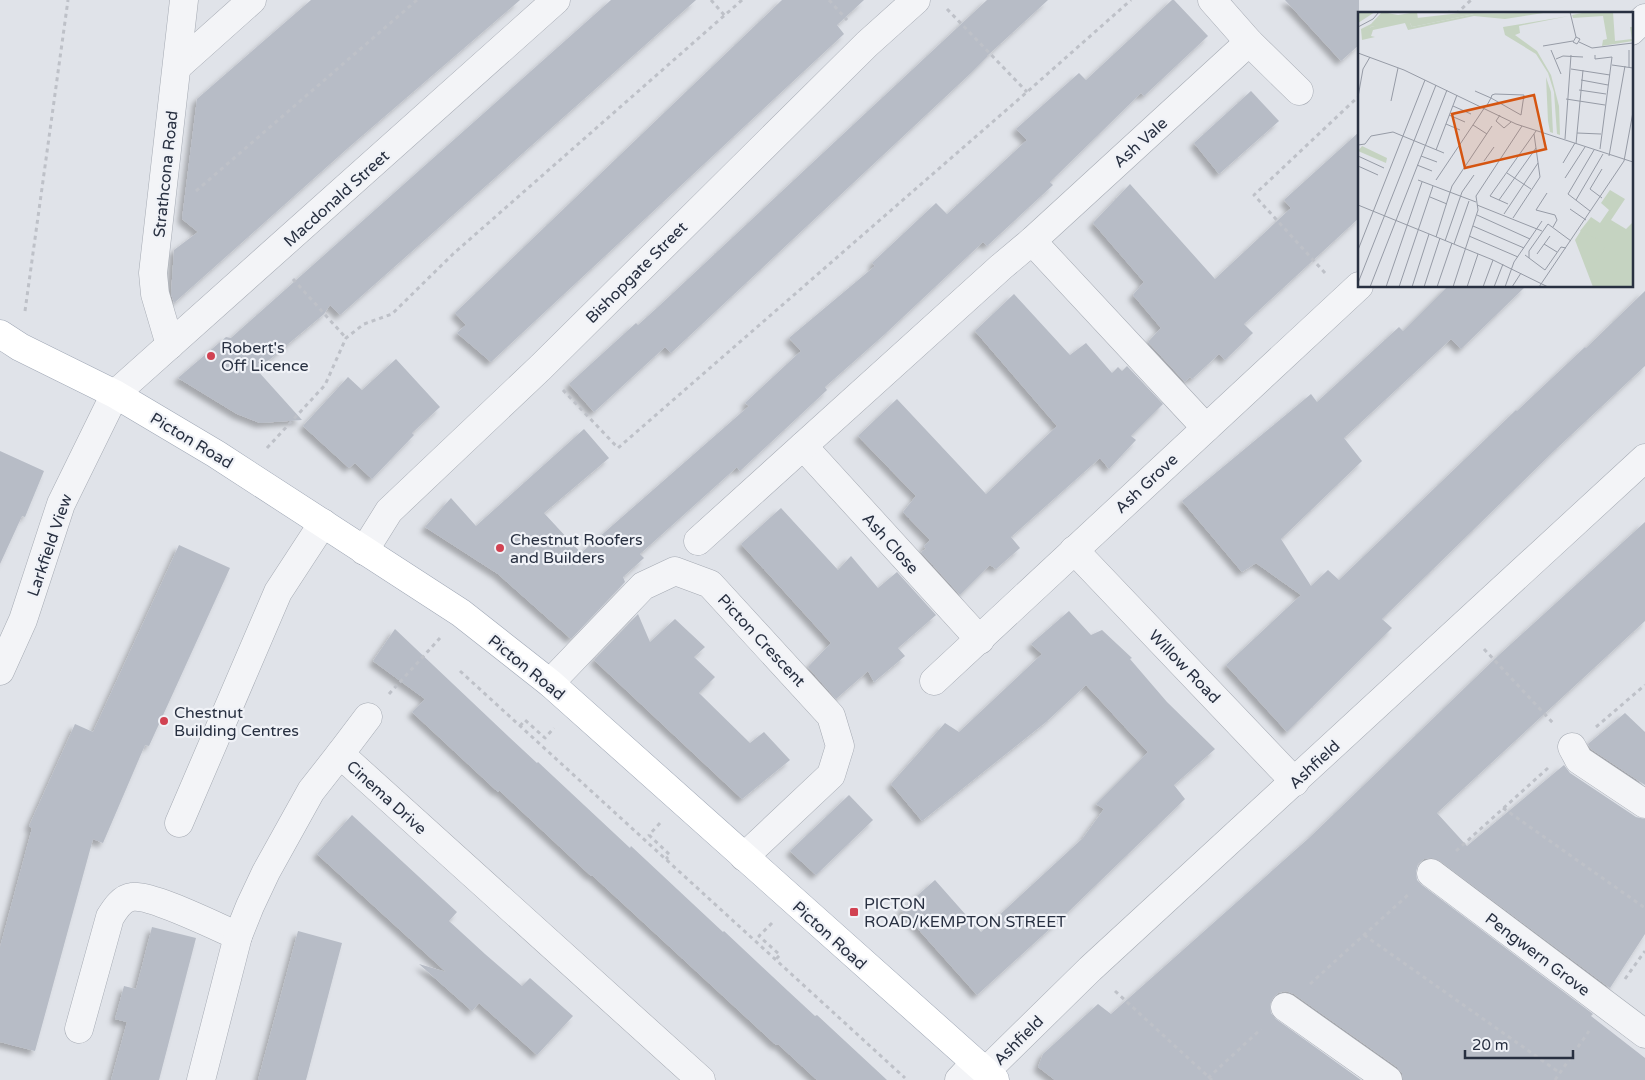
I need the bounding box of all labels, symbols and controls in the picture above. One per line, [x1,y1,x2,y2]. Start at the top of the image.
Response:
inset map [1358,12,1632,288]
street label: Strathcona Road [149,110,183,239]
street label: Ash Vale [1110,113,1172,172]
street label: Macdonald Street [280,146,394,251]
street label: Bishopgate Street [582,218,692,328]
place label: Robert's Off Licence [221,338,309,376]
marker: Robert's Off Licence [205,350,217,362]
street label: Picton Road [146,408,236,473]
street label: Ash Grove [1111,450,1182,518]
street label: Larkfield View [23,491,77,599]
street label: Ash Close [858,509,923,578]
place label: Chestnut Roofers and Builders [510,530,643,568]
marker: Chestnut Roofers and Builders [494,542,506,554]
street label: Picton Crescent [713,590,809,691]
street label: Willow Road [1144,626,1224,708]
street label: Picton Road [484,631,569,705]
place label: Chestnut Building Centres [174,703,299,741]
marker: Chestnut Building Centres [158,715,170,727]
street label: Ashfield [1285,736,1344,793]
street label: Cinema Drive [342,756,431,839]
place label: PICTON ROAD/KEMPTON STREET [864,894,1066,932]
street label: Picton Road [788,897,871,974]
marker: PICTON ROAD/KEMPTON STREET [848,906,860,918]
street label: Pengwern Grove [1481,909,1594,1001]
street label: Ashfield [990,1012,1048,1070]
scale bar [1465,1028,1572,1060]
text: 20 m [1472,1036,1509,1054]

